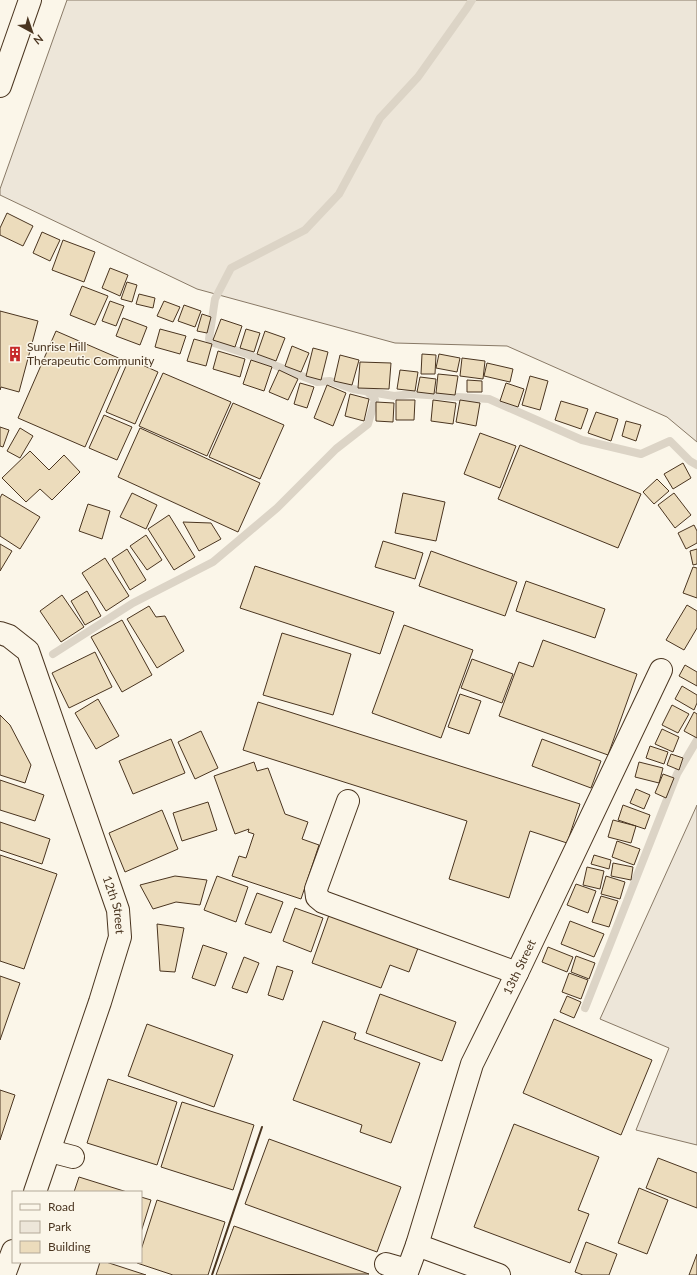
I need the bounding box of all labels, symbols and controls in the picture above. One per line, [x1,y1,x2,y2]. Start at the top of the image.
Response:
north arrow [12,12,52,52]
text: N [31,32,46,48]
place label: Sunrise Hill Therapeutic Community [27,339,155,368]
building icon: Sunrise Hill Therapeutic Community [6,345,24,363]
street label: 12th Street [100,874,128,935]
street label: 13th Street [499,936,539,997]
legend [12,1191,142,1263]
text: Road [48,1199,75,1214]
text: Park [48,1219,72,1234]
text: Building [48,1239,91,1254]

